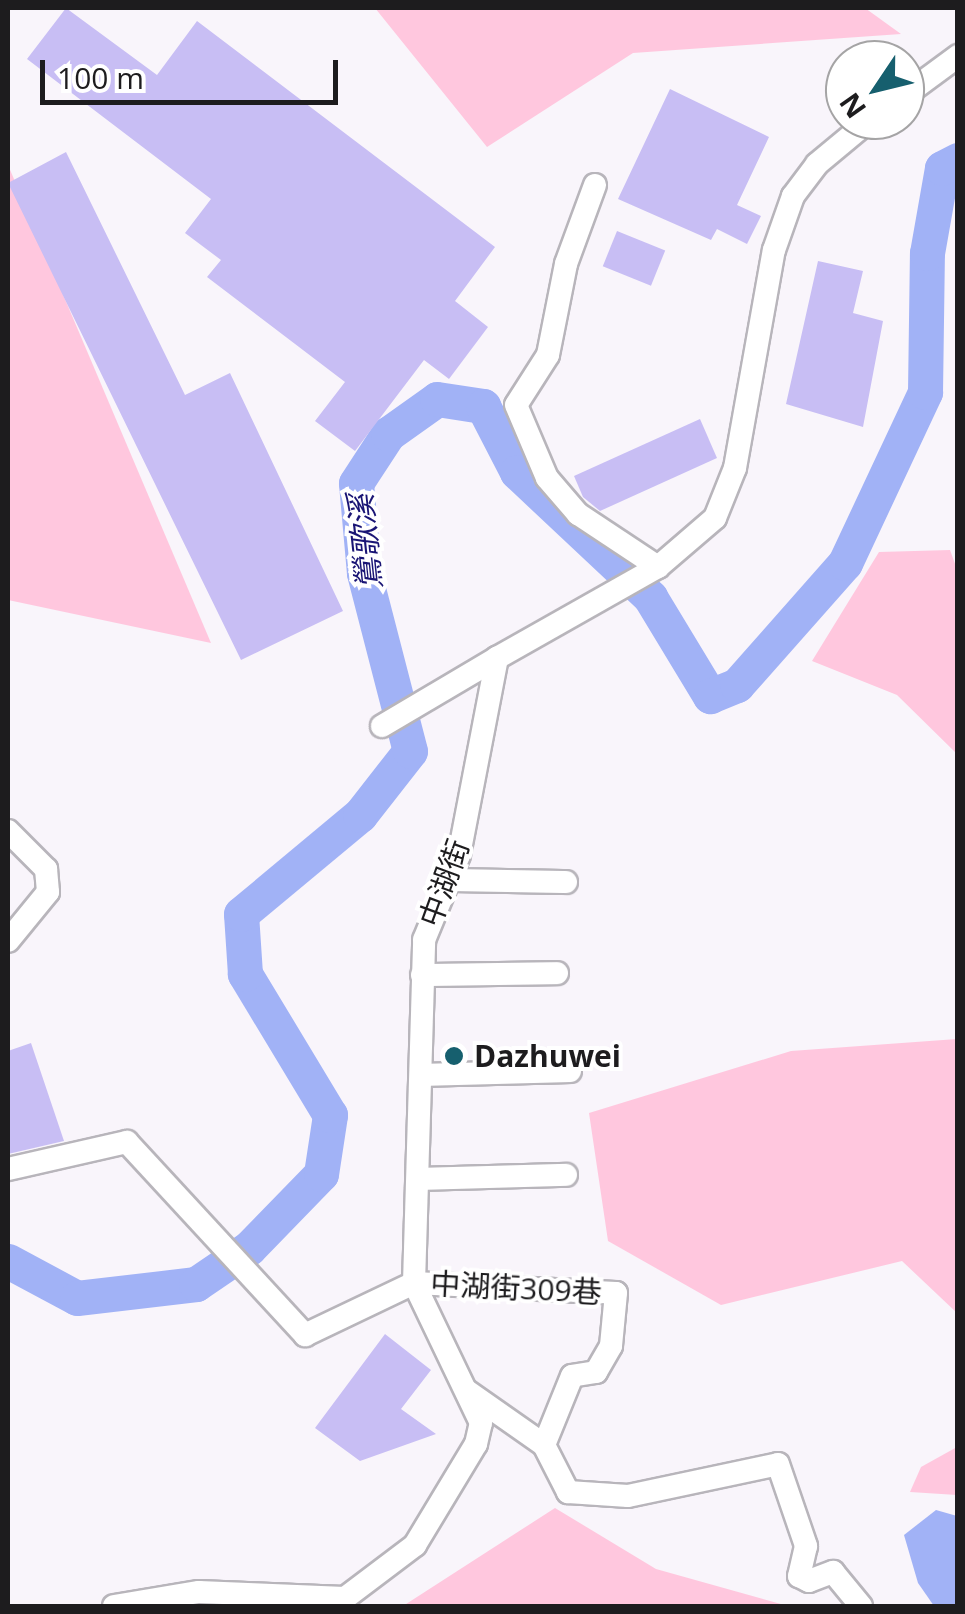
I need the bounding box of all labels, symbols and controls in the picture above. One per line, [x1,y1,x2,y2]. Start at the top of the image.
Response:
scale bar [45,40,342,102]
north arrow [825,40,925,140]
text: 100 m [57,57,144,98]
text: N [830,86,874,126]
water label: 鶯歌溪 [341,492,389,592]
street label: 中湖街 [412,835,476,931]
place label: Dazhuwei [474,1038,621,1074]
marker: Dazhuwei [443,1045,465,1067]
street label: 中湖街309巷 [429,1266,603,1310]

